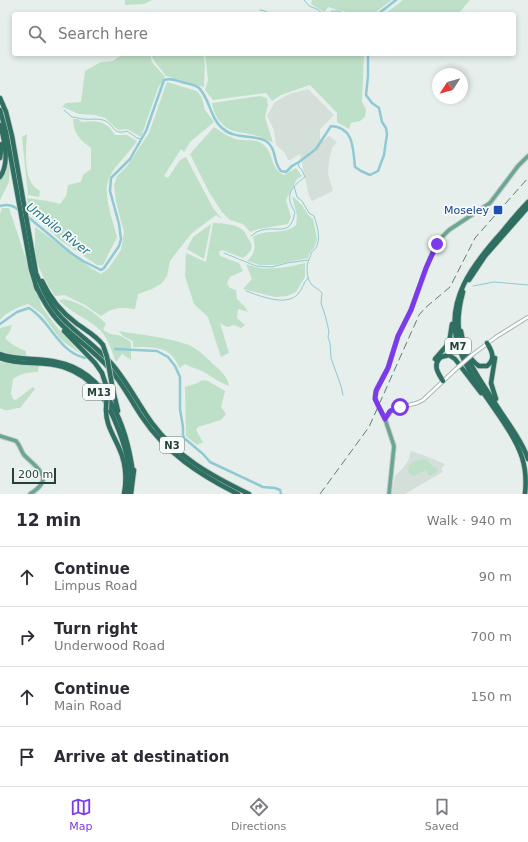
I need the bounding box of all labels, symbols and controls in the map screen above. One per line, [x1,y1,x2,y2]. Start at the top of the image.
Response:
search box [12,12,516,56]
icon: search [26,23,48,45]
text: Search here [58,25,148,43]
north arrow [432,68,468,104]
water label: Umbilo River [23,200,93,259]
place label: Moseley [444,204,489,217]
marker: Moseley [492,204,504,216]
route end [428,235,446,253]
road number: M7 [445,338,471,354]
road number: M13 [83,384,115,400]
route start [391,398,409,416]
road number: N3 [160,437,184,453]
scale bar [12,466,56,485]
text: 200 m [18,468,53,481]
text: 12 min [16,510,81,530]
text: Walk · 940 m [427,513,512,528]
text: Continue [54,560,130,578]
icon: ahead [16,566,38,588]
text: 90 m [479,569,512,584]
text: Limpus Road [54,578,138,593]
text: Turn right [54,620,138,638]
icon: right [16,626,38,648]
text: 700 m [470,629,512,644]
text: Underwood Road [54,638,165,653]
text: Continue [54,680,130,698]
icon: ahead [16,686,38,708]
text: 150 m [470,689,512,704]
text: Main Road [54,698,122,713]
icon: arrive [16,746,38,768]
text: Arrive at destination [54,748,229,766]
tab: Map [69,796,92,833]
tab: Directions [231,796,286,833]
tab: Saved [425,796,459,833]

